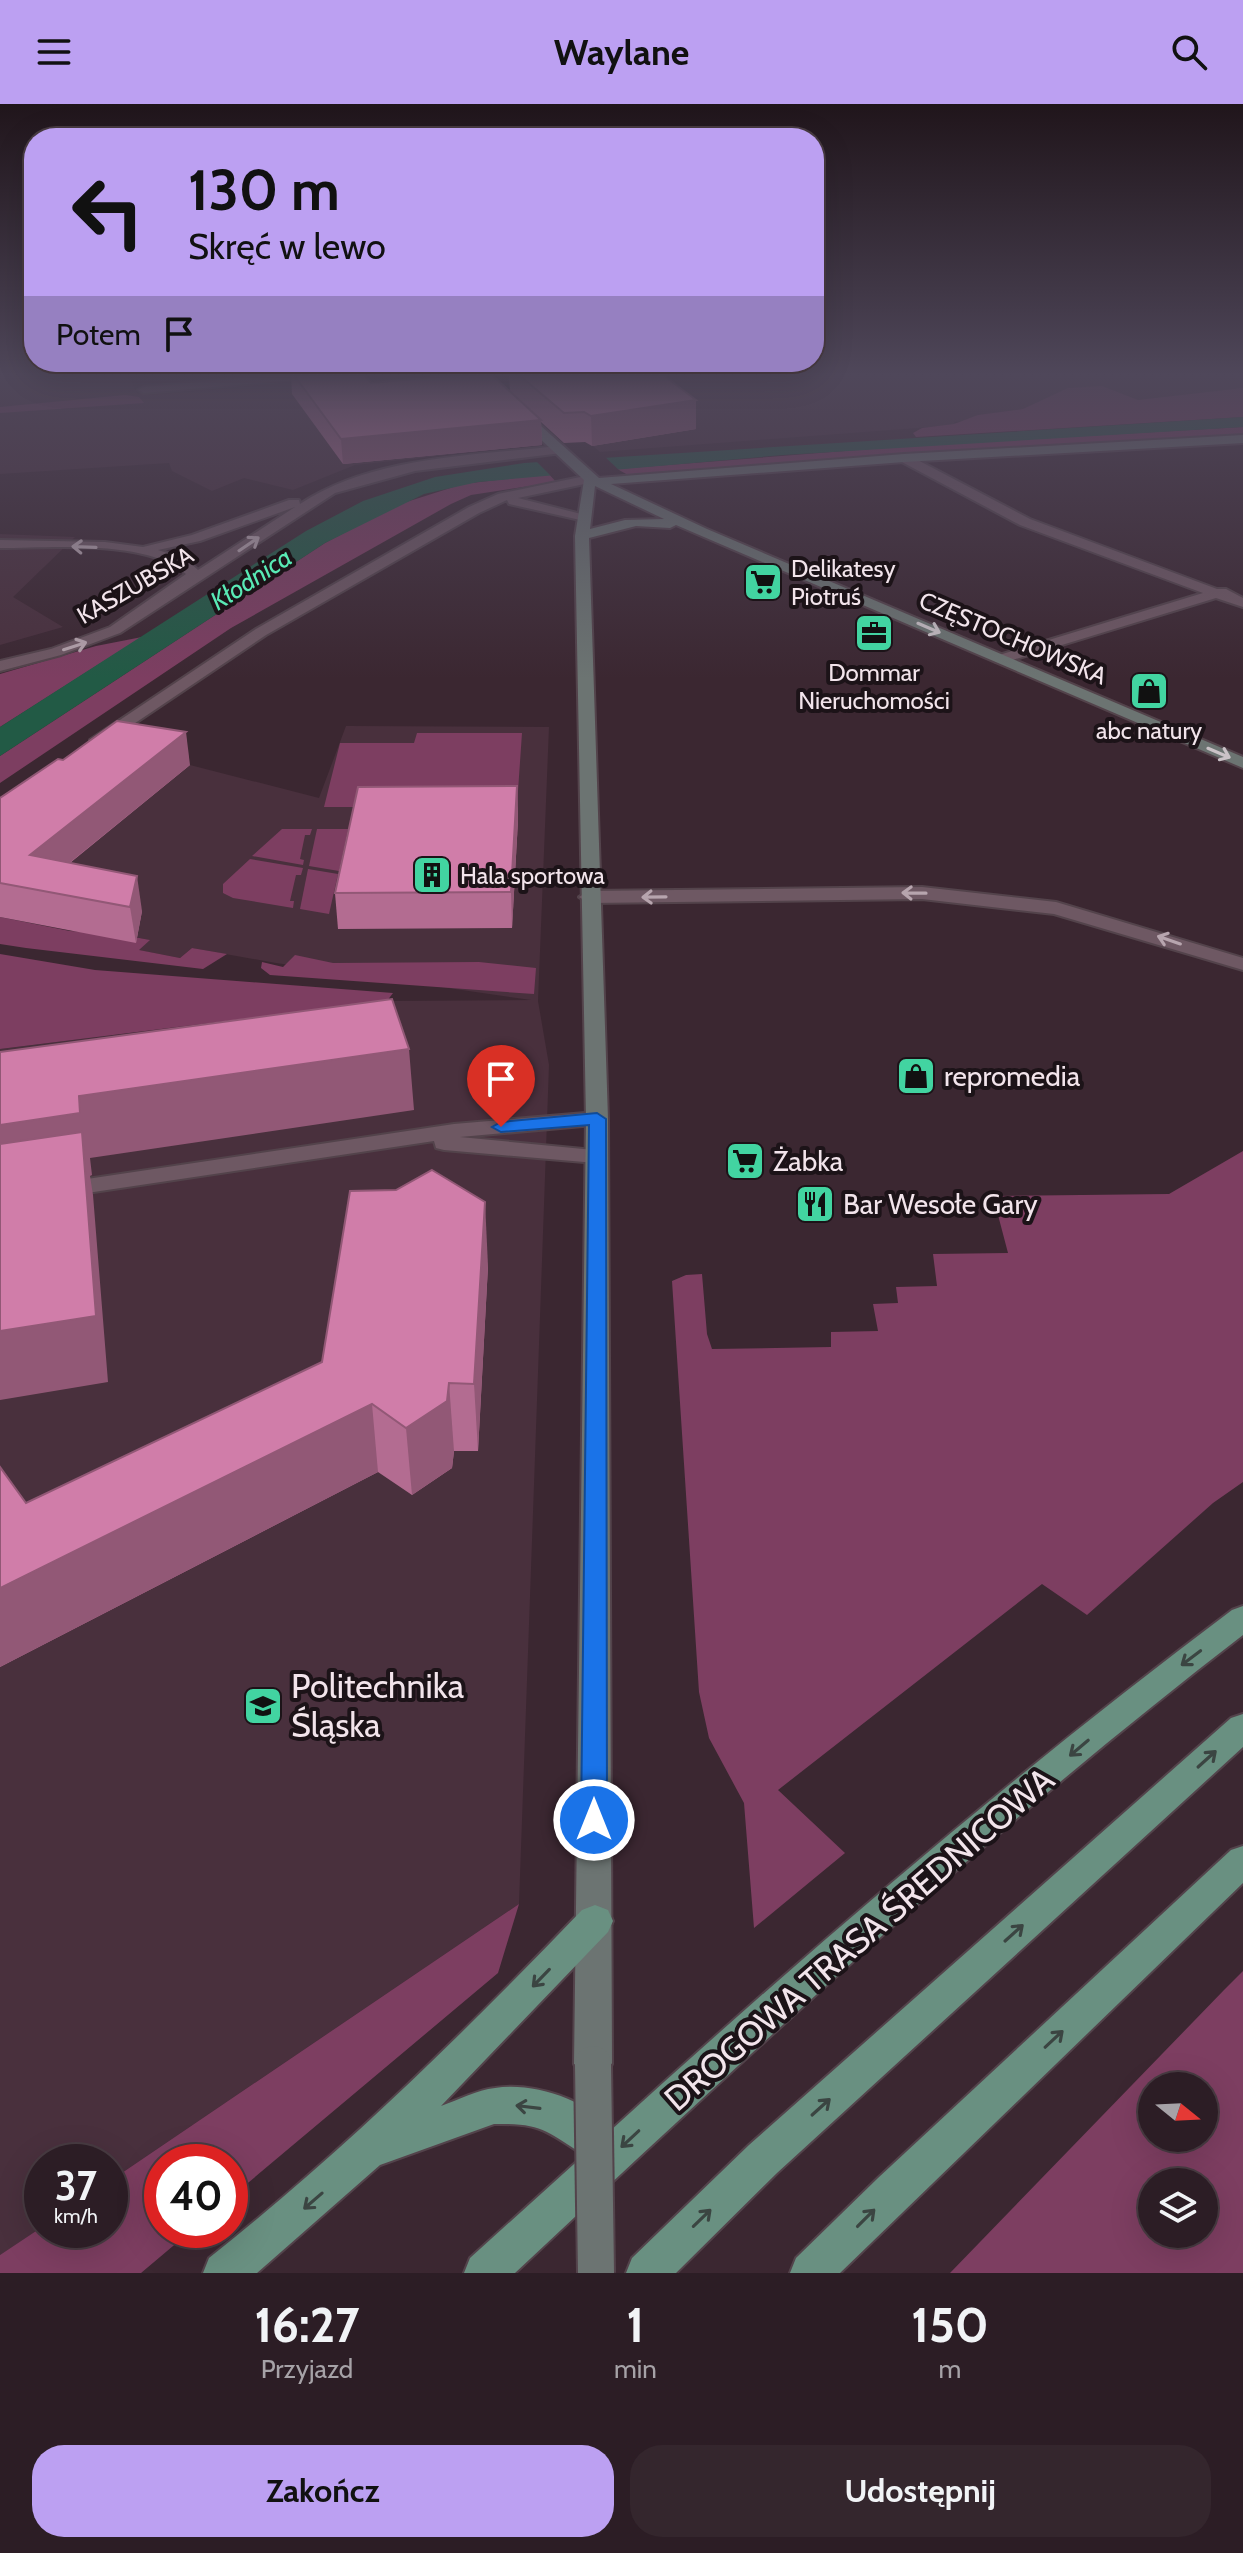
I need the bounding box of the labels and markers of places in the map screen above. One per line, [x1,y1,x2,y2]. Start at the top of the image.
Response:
place label: Delikatesy Piotruś [791,554,896,611]
supermarket icon: Delikatesy Piotruś [742,561,784,603]
office icon: Dommar Nieruchomości [853,612,895,654]
place label: Dommar Nieruchomości [798,658,950,715]
shop icon: abc natury [1128,670,1170,712]
place label: abc natury [1096,716,1202,745]
building icon: Hala sportowa [411,854,453,896]
place label: Hala sportowa [460,861,605,890]
pin [467,1045,535,1127]
shop icon: repromedia [895,1055,937,1097]
place label: repromedia [944,1059,1081,1093]
supermarket icon: Żabka [724,1140,766,1182]
place label: Żabka [773,1144,844,1178]
restaurant icon: Bar Wesołe Gary [794,1183,836,1225]
place label: Bar Wesołe Gary [843,1187,1038,1221]
place label: Politechnika Śląska [291,1665,465,1746]
school or university icon: Politechnika Śląska [242,1685,284,1727]

